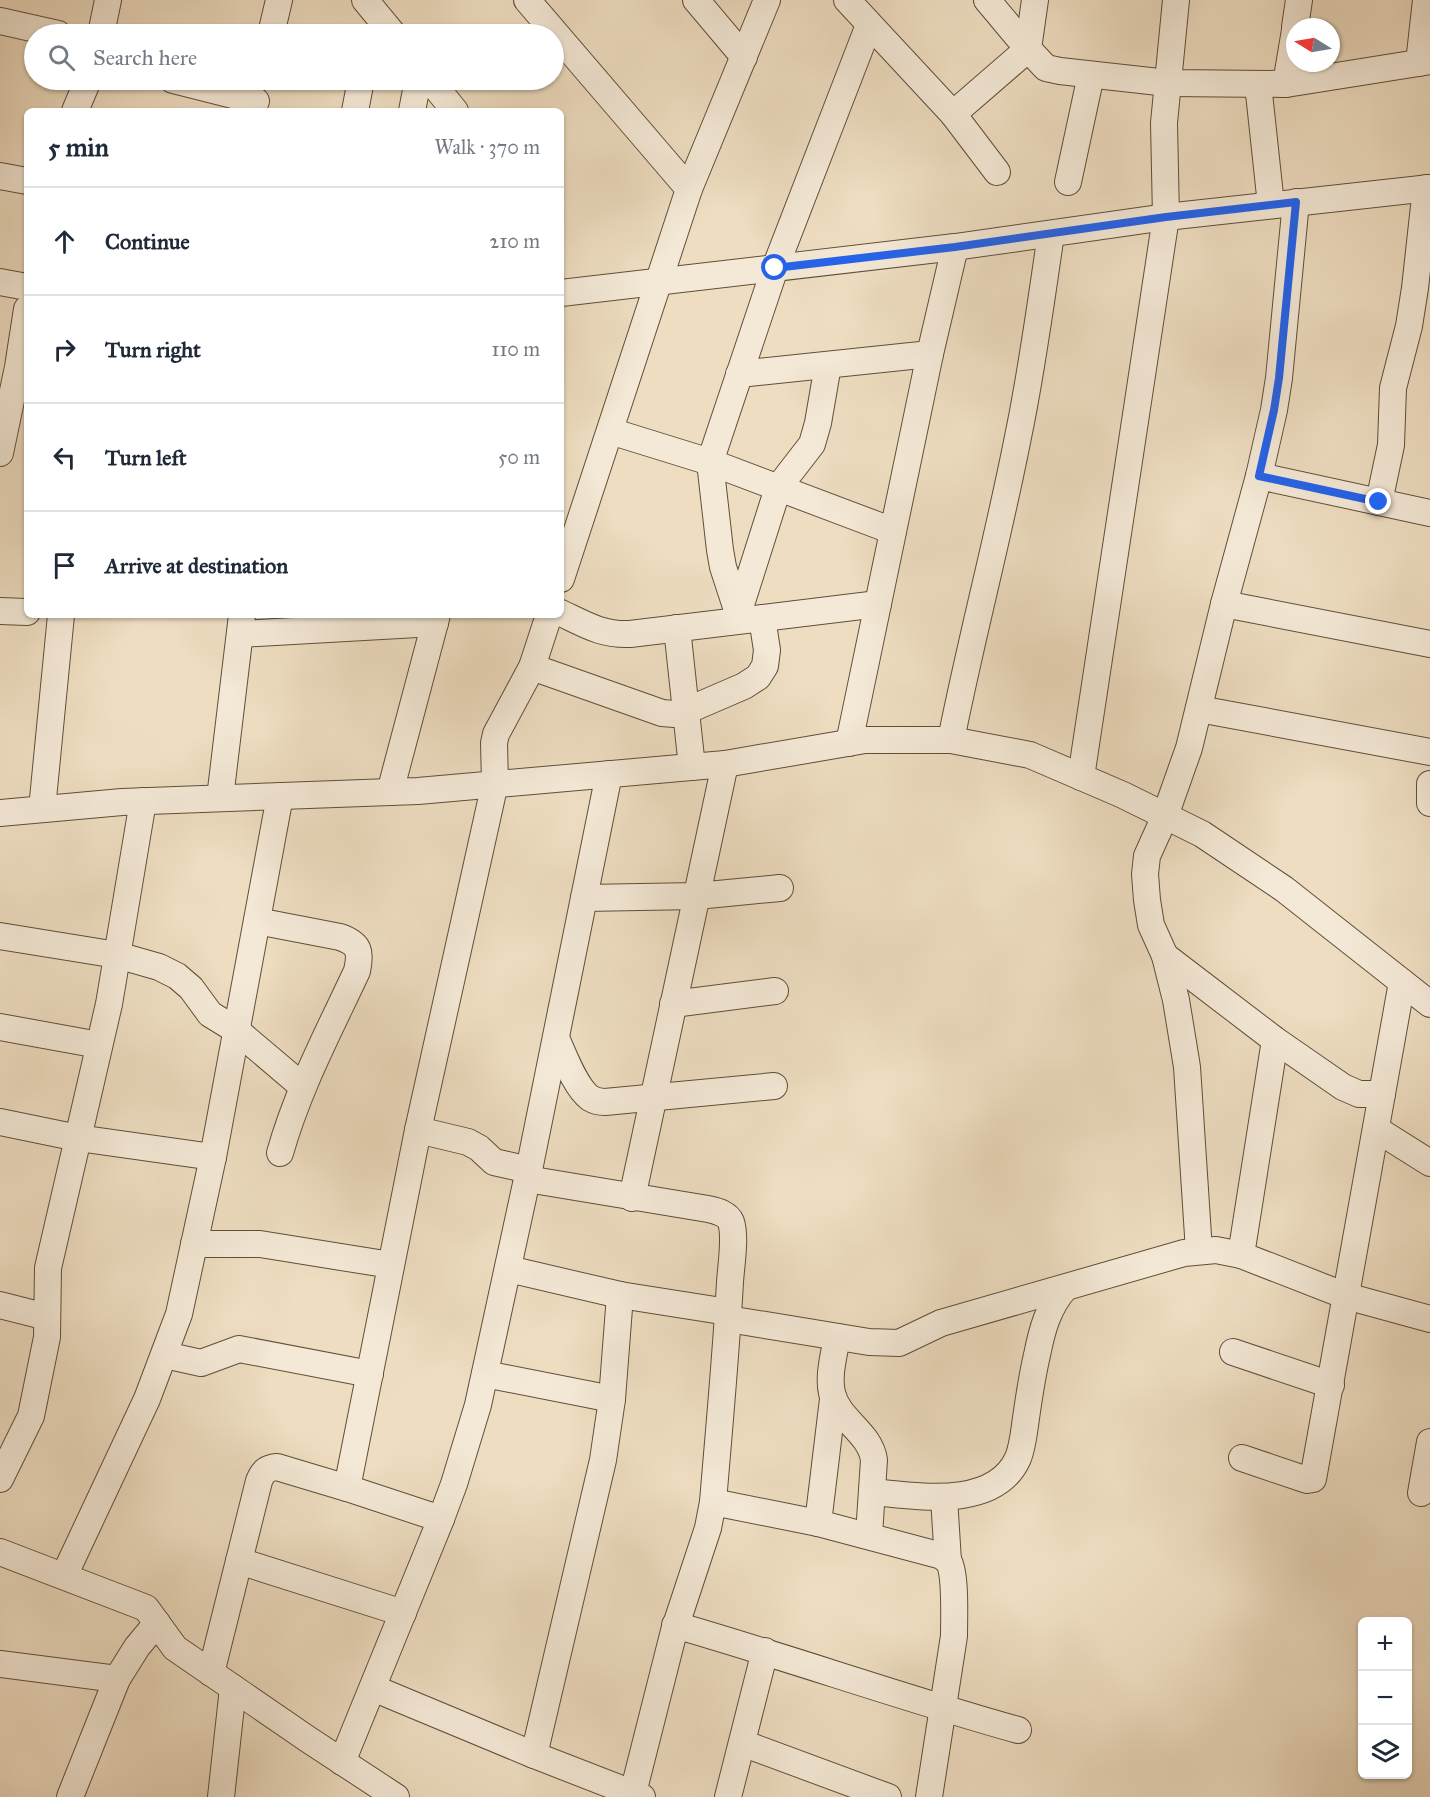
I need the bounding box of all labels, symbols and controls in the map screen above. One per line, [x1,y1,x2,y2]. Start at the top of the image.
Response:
north arrow [1286,18,1340,72]
search box [24,24,564,90]
icon: search [45,41,78,74]
text: Search here [93,44,197,71]
text: 5 min [48,131,109,163]
text: Walk · 370 m [434,135,540,159]
icon: ahead [48,225,81,258]
text: Continue [105,228,190,255]
text: 210 m [490,229,540,253]
route start [761,254,787,280]
icon: right [48,333,81,366]
text: Turn right [105,336,201,363]
text: 110 m [492,337,540,361]
icon: left [48,441,81,474]
text: Turn left [105,444,187,471]
text: 50 m [498,445,540,469]
route end [1365,488,1391,514]
icon: arrive [48,549,81,582]
text: Arrive at destination [105,552,288,579]
map controls [1358,1617,1412,1779]
button: + [1358,1617,1412,1671]
button: − [1358,1671,1412,1725]
button: layers [1358,1725,1412,1779]

